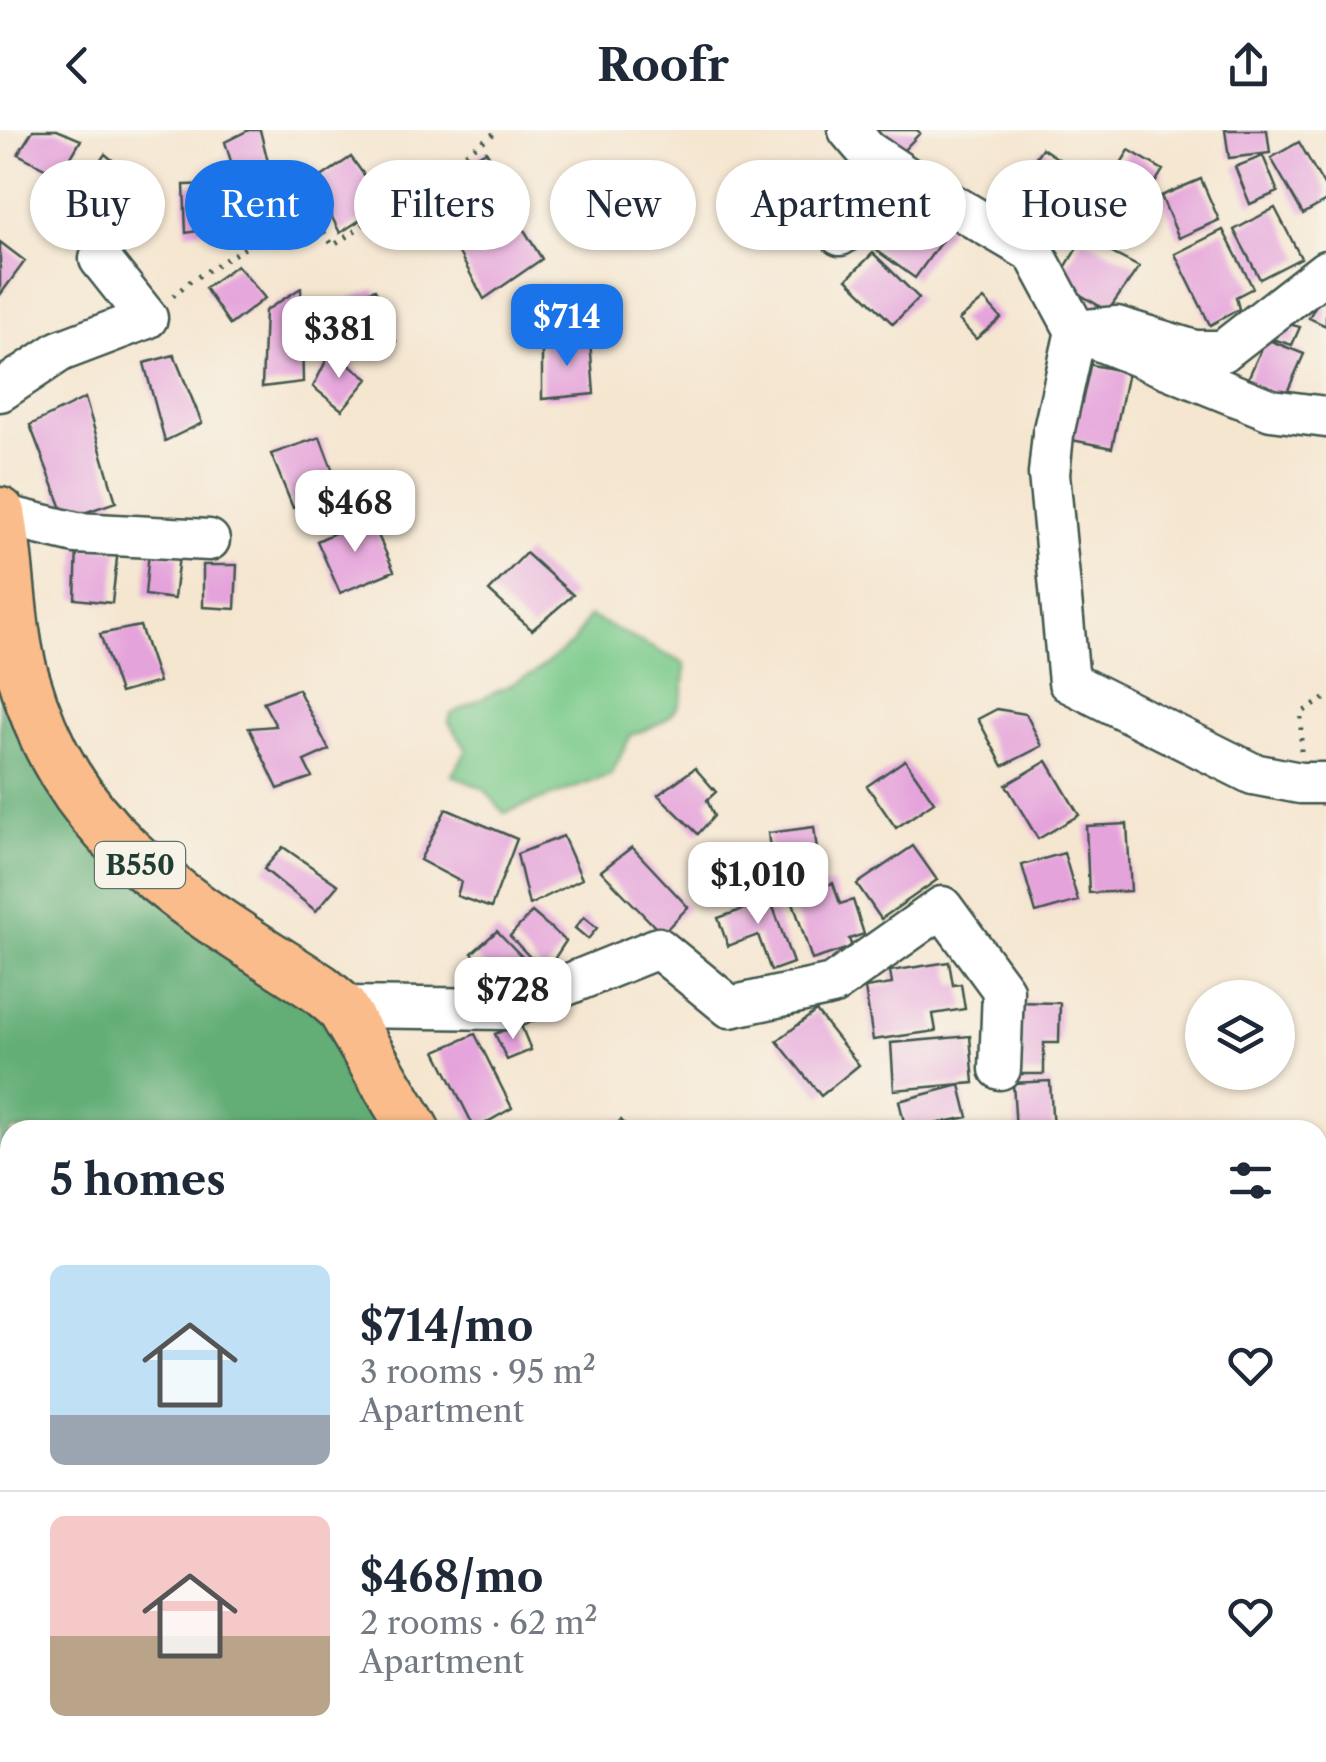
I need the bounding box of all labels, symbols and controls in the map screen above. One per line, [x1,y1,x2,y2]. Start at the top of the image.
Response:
text: Roofr [597,37,729,93]
icon: back [50,38,105,93]
icon: share [1221,38,1276,93]
chip: Buy [30,160,165,250]
chip: Rent [185,160,334,250]
chip: Filters [354,160,530,250]
chip: New [550,160,696,250]
chip: Apartment [716,160,966,250]
chip: House [986,160,1163,250]
pin: $714 [508,284,626,369]
pin: $381 [280,296,398,381]
text: $714 [533,297,601,336]
text: $381 [304,309,374,348]
pin: $468 [296,470,414,555]
text: $468 [317,483,393,522]
road number: B550 [95,842,185,888]
pin: $1,010 [677,842,839,927]
text: $1,010 [710,855,806,894]
pin: $728 [454,957,572,1042]
text: $728 [476,970,550,1009]
map controls [1185,980,1295,1090]
button: layers [1185,980,1295,1090]
icon: filters [1223,1153,1278,1208]
text: 5 homes [50,1154,226,1206]
text: $714/mo [360,1300,533,1352]
icon: home [130,1305,250,1425]
icon: heart [1223,1338,1278,1393]
text: 3 rooms · 95 m² [360,1352,596,1391]
text: Apartment [360,1391,524,1430]
text: $468/mo [360,1551,544,1603]
icon: home [130,1556,250,1676]
icon: heart [1223,1589,1278,1644]
text: 2 rooms · 62 m² [360,1603,598,1642]
text: Apartment [360,1642,524,1681]

